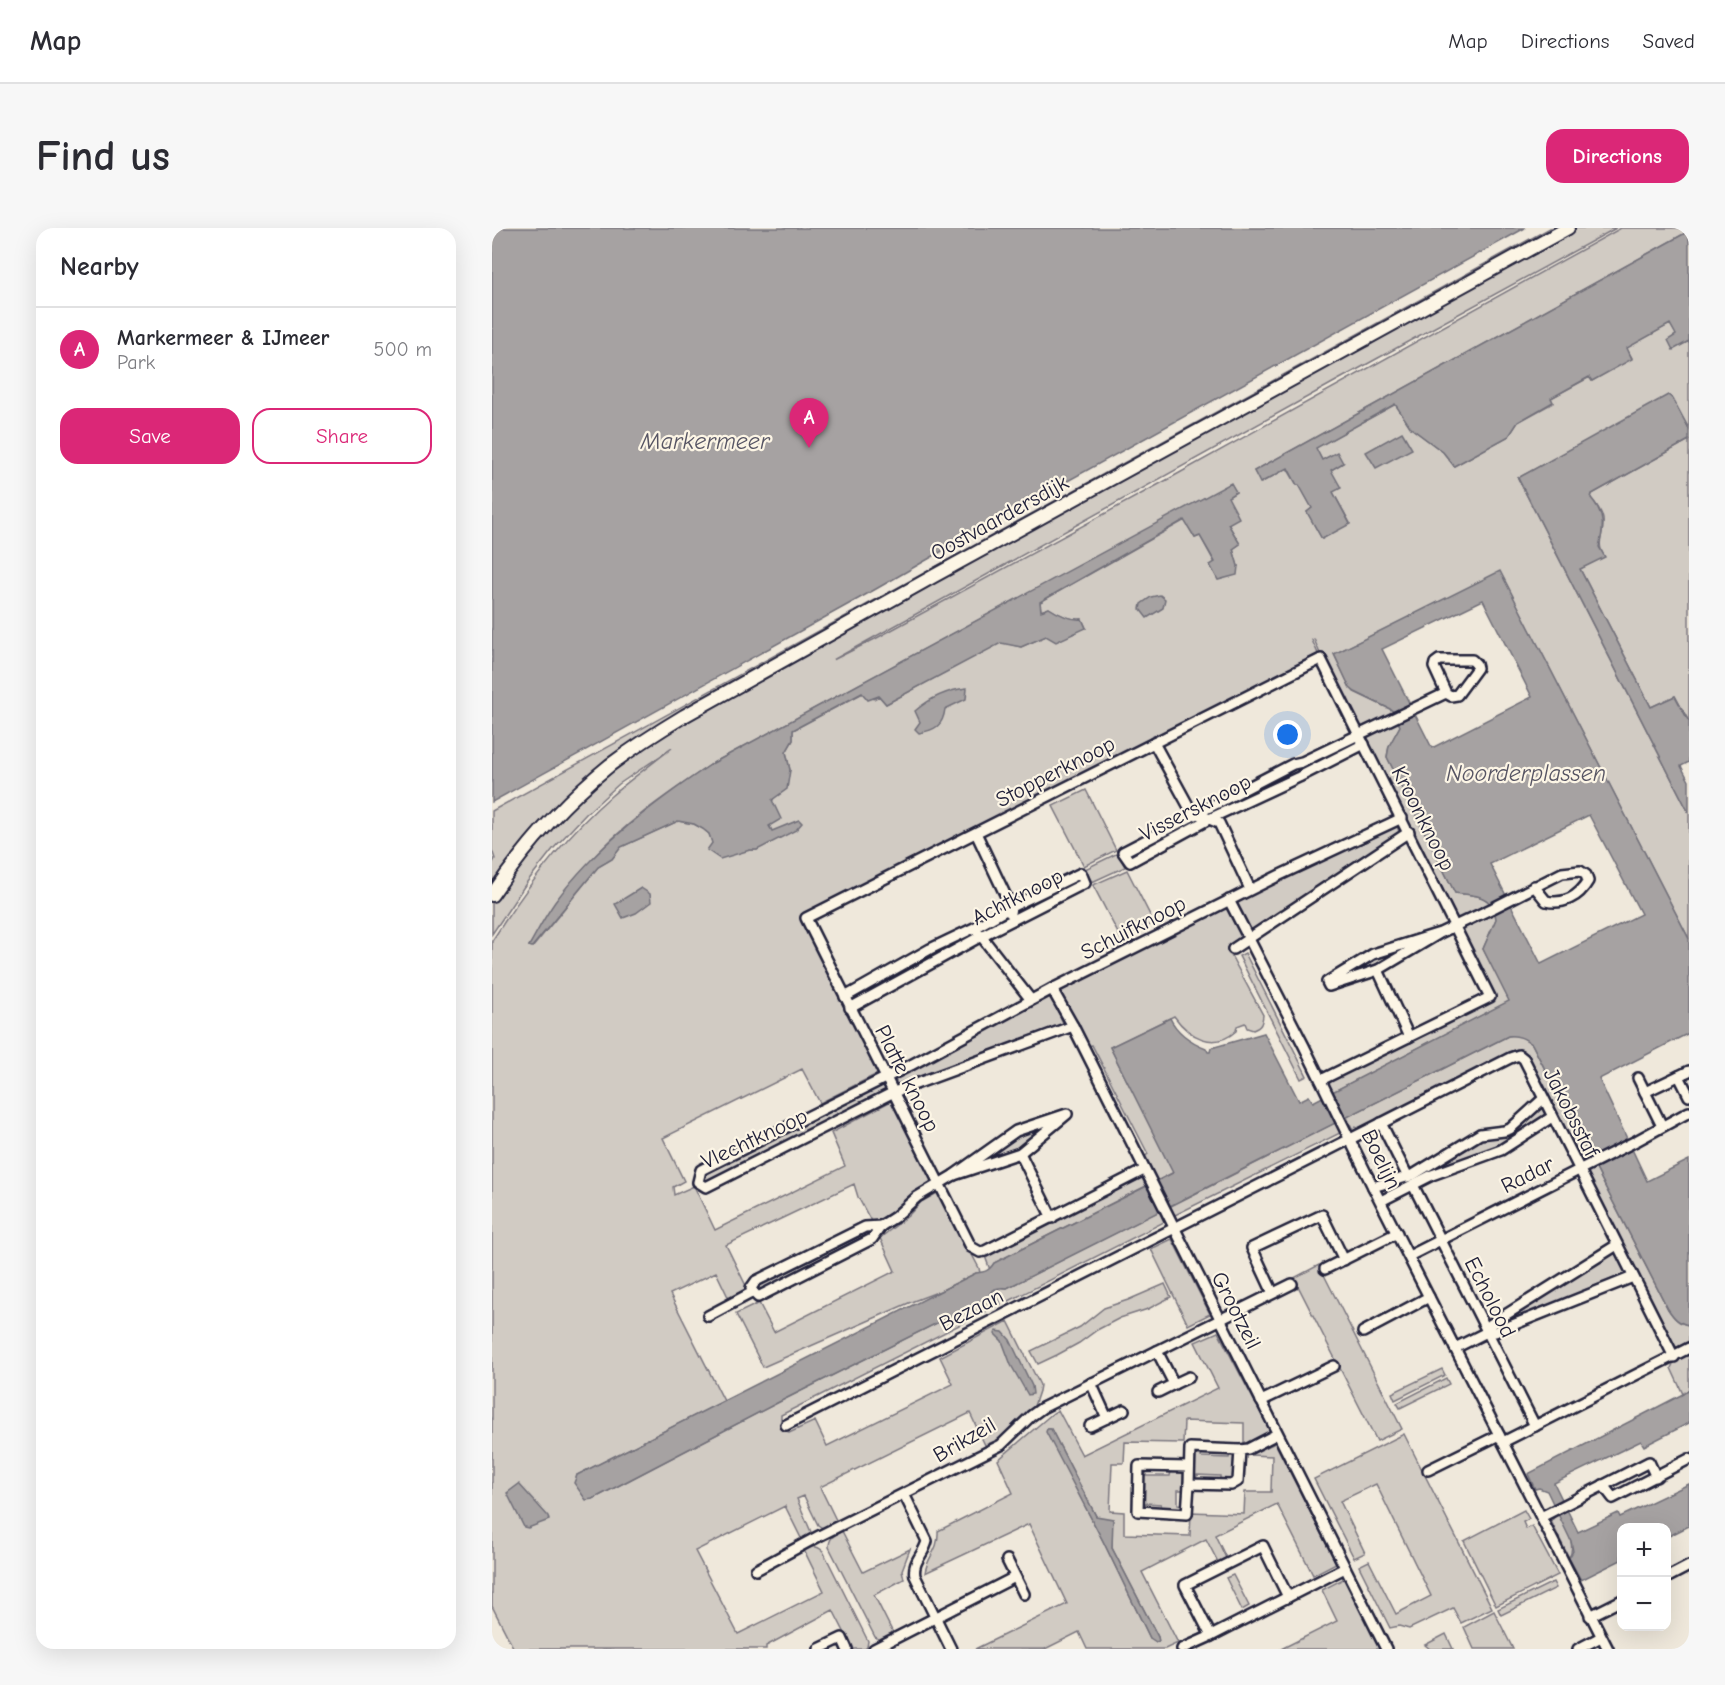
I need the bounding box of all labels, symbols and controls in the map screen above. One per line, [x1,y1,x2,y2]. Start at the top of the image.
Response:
text: Map [30,25,81,57]
text: Map [1448,29,1488,53]
text: Directions [1521,29,1610,53]
text: Saved [1643,29,1695,53]
button: Directions [1546,129,1689,183]
text: Find us [36,132,170,181]
text: Nearby [60,252,139,282]
text: Markermeer & IJmeer [117,325,329,351]
text: A [74,338,85,361]
text: 500 m [374,338,432,361]
text: Park [117,351,155,374]
pin: A [790,398,828,448]
button: Save [60,408,240,464]
button: Share [252,408,432,464]
water label: Markermeer [640,427,771,455]
street label: Oostvaardersdijk [926,469,1073,566]
your location [1273,720,1302,749]
street label: Stopperknoop [991,731,1119,813]
water label: Noorderplassen [1446,759,1606,787]
street label: Kroonknoop [1386,762,1461,875]
street label: Vissersknoop [1135,769,1256,847]
street label: Achtknoop [967,863,1068,931]
street label: Schuifknoop [1076,890,1190,966]
street label: Platte knoop [869,1021,945,1136]
street label: Jakobsstaf [1538,1064,1605,1163]
street label: Vlechtknoop [697,1103,812,1175]
street label: Boelijn [1356,1125,1407,1194]
street label: Radar [1497,1150,1559,1199]
street label: Echolood [1459,1253,1521,1342]
street label: Grootzeil [1206,1267,1267,1353]
street label: Bezaan [935,1283,1008,1337]
street label: Brikzeil [929,1412,1000,1468]
map controls [1617,1523,1671,1631]
button: + [1617,1523,1671,1577]
button: − [1617,1577,1671,1631]

